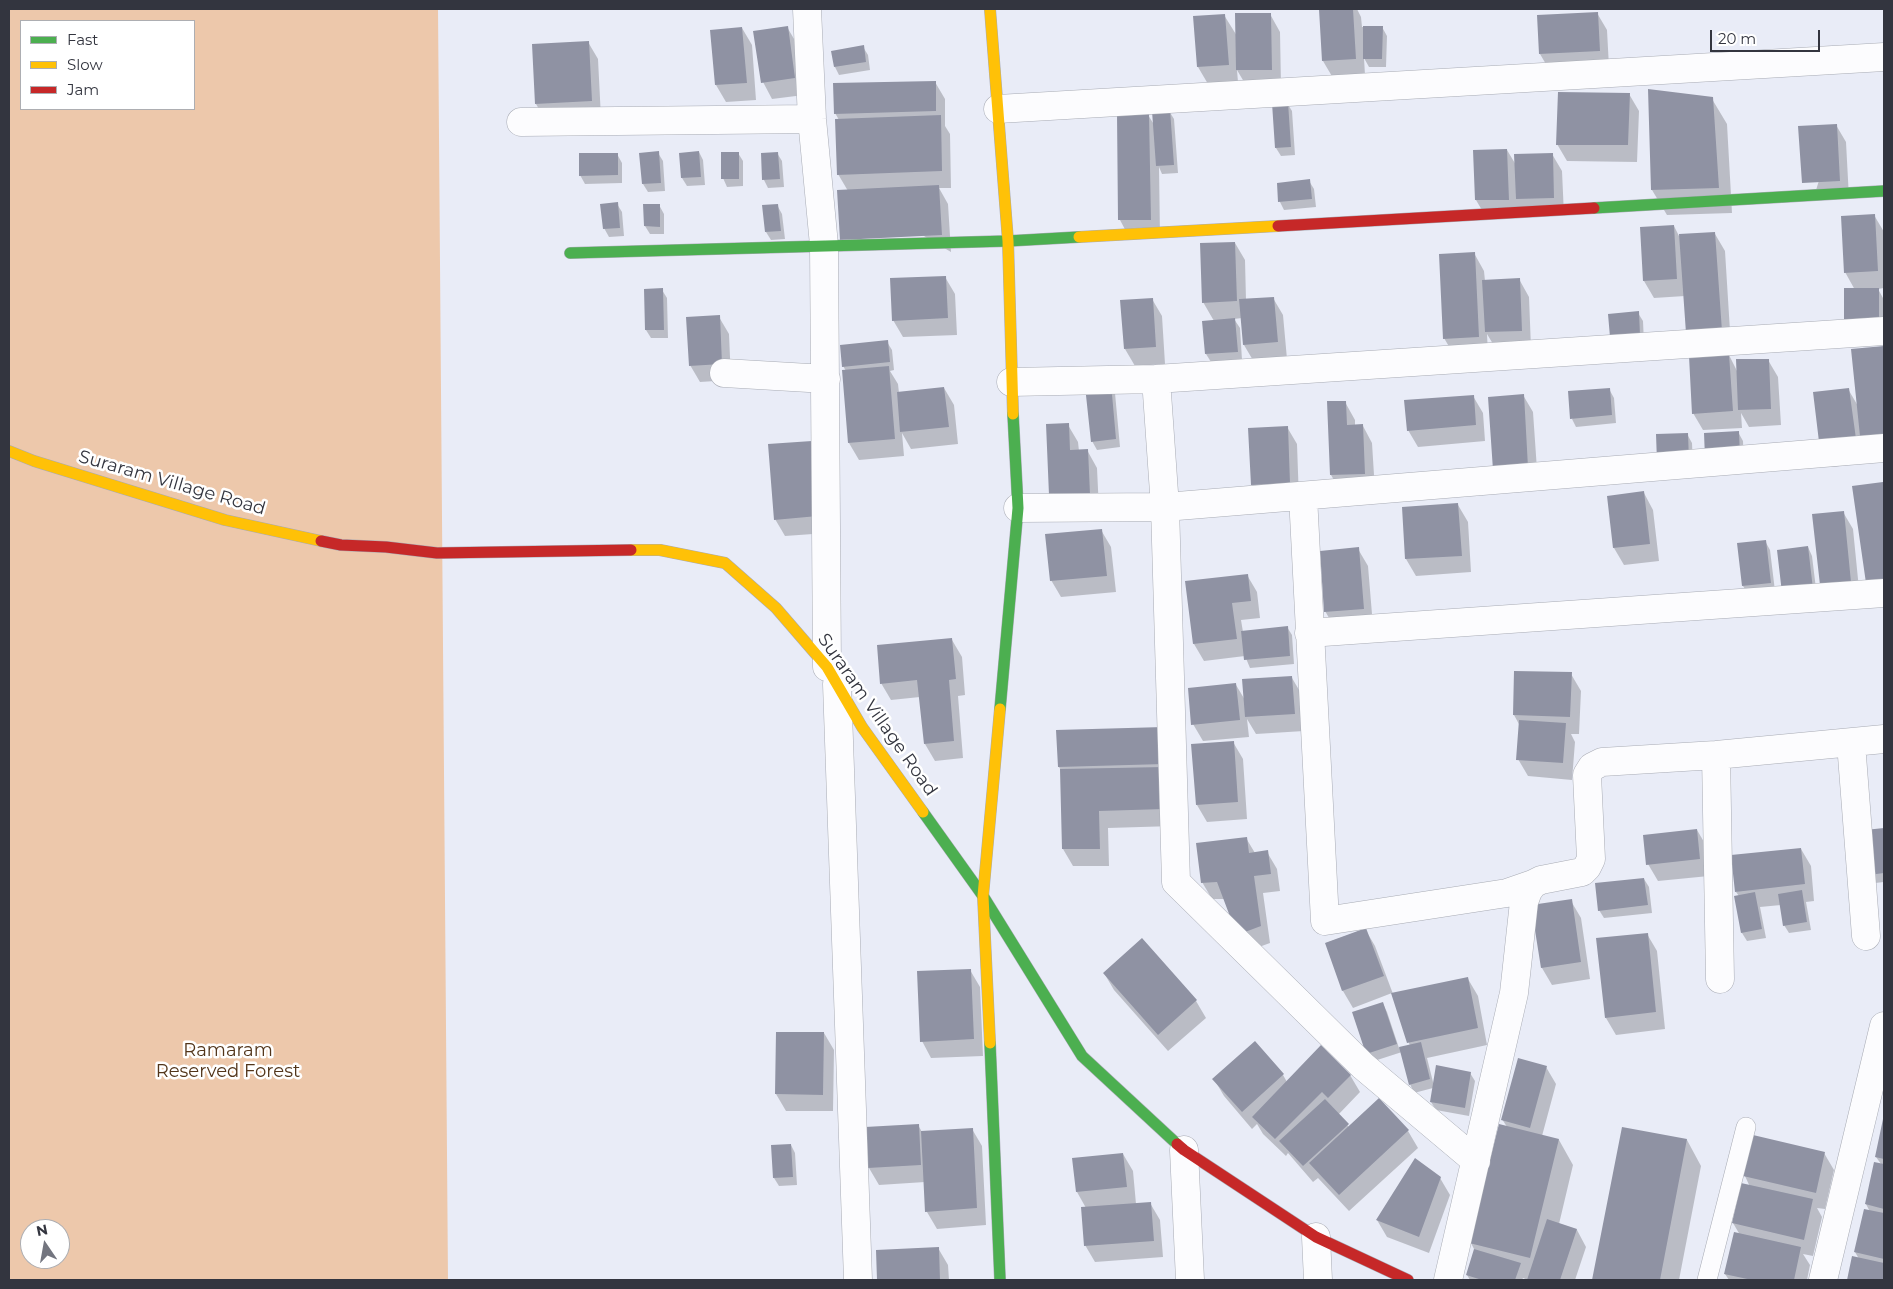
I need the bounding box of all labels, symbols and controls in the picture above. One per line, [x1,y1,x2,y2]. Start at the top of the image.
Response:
legend [20,20,195,110]
scale bar [1713,20,1823,52]
text: 20 m [1718,29,1756,48]
text: Fast [67,30,98,49]
text: Slow [67,55,103,74]
text: Jam [67,80,99,99]
street label: Suraram Village Road [76,446,268,520]
street label: Suraram Village Road [813,630,941,800]
park label: Ramaram Reserved Forest [156,1040,300,1082]
north arrow [20,1219,70,1269]
text: N [35,1220,49,1240]

